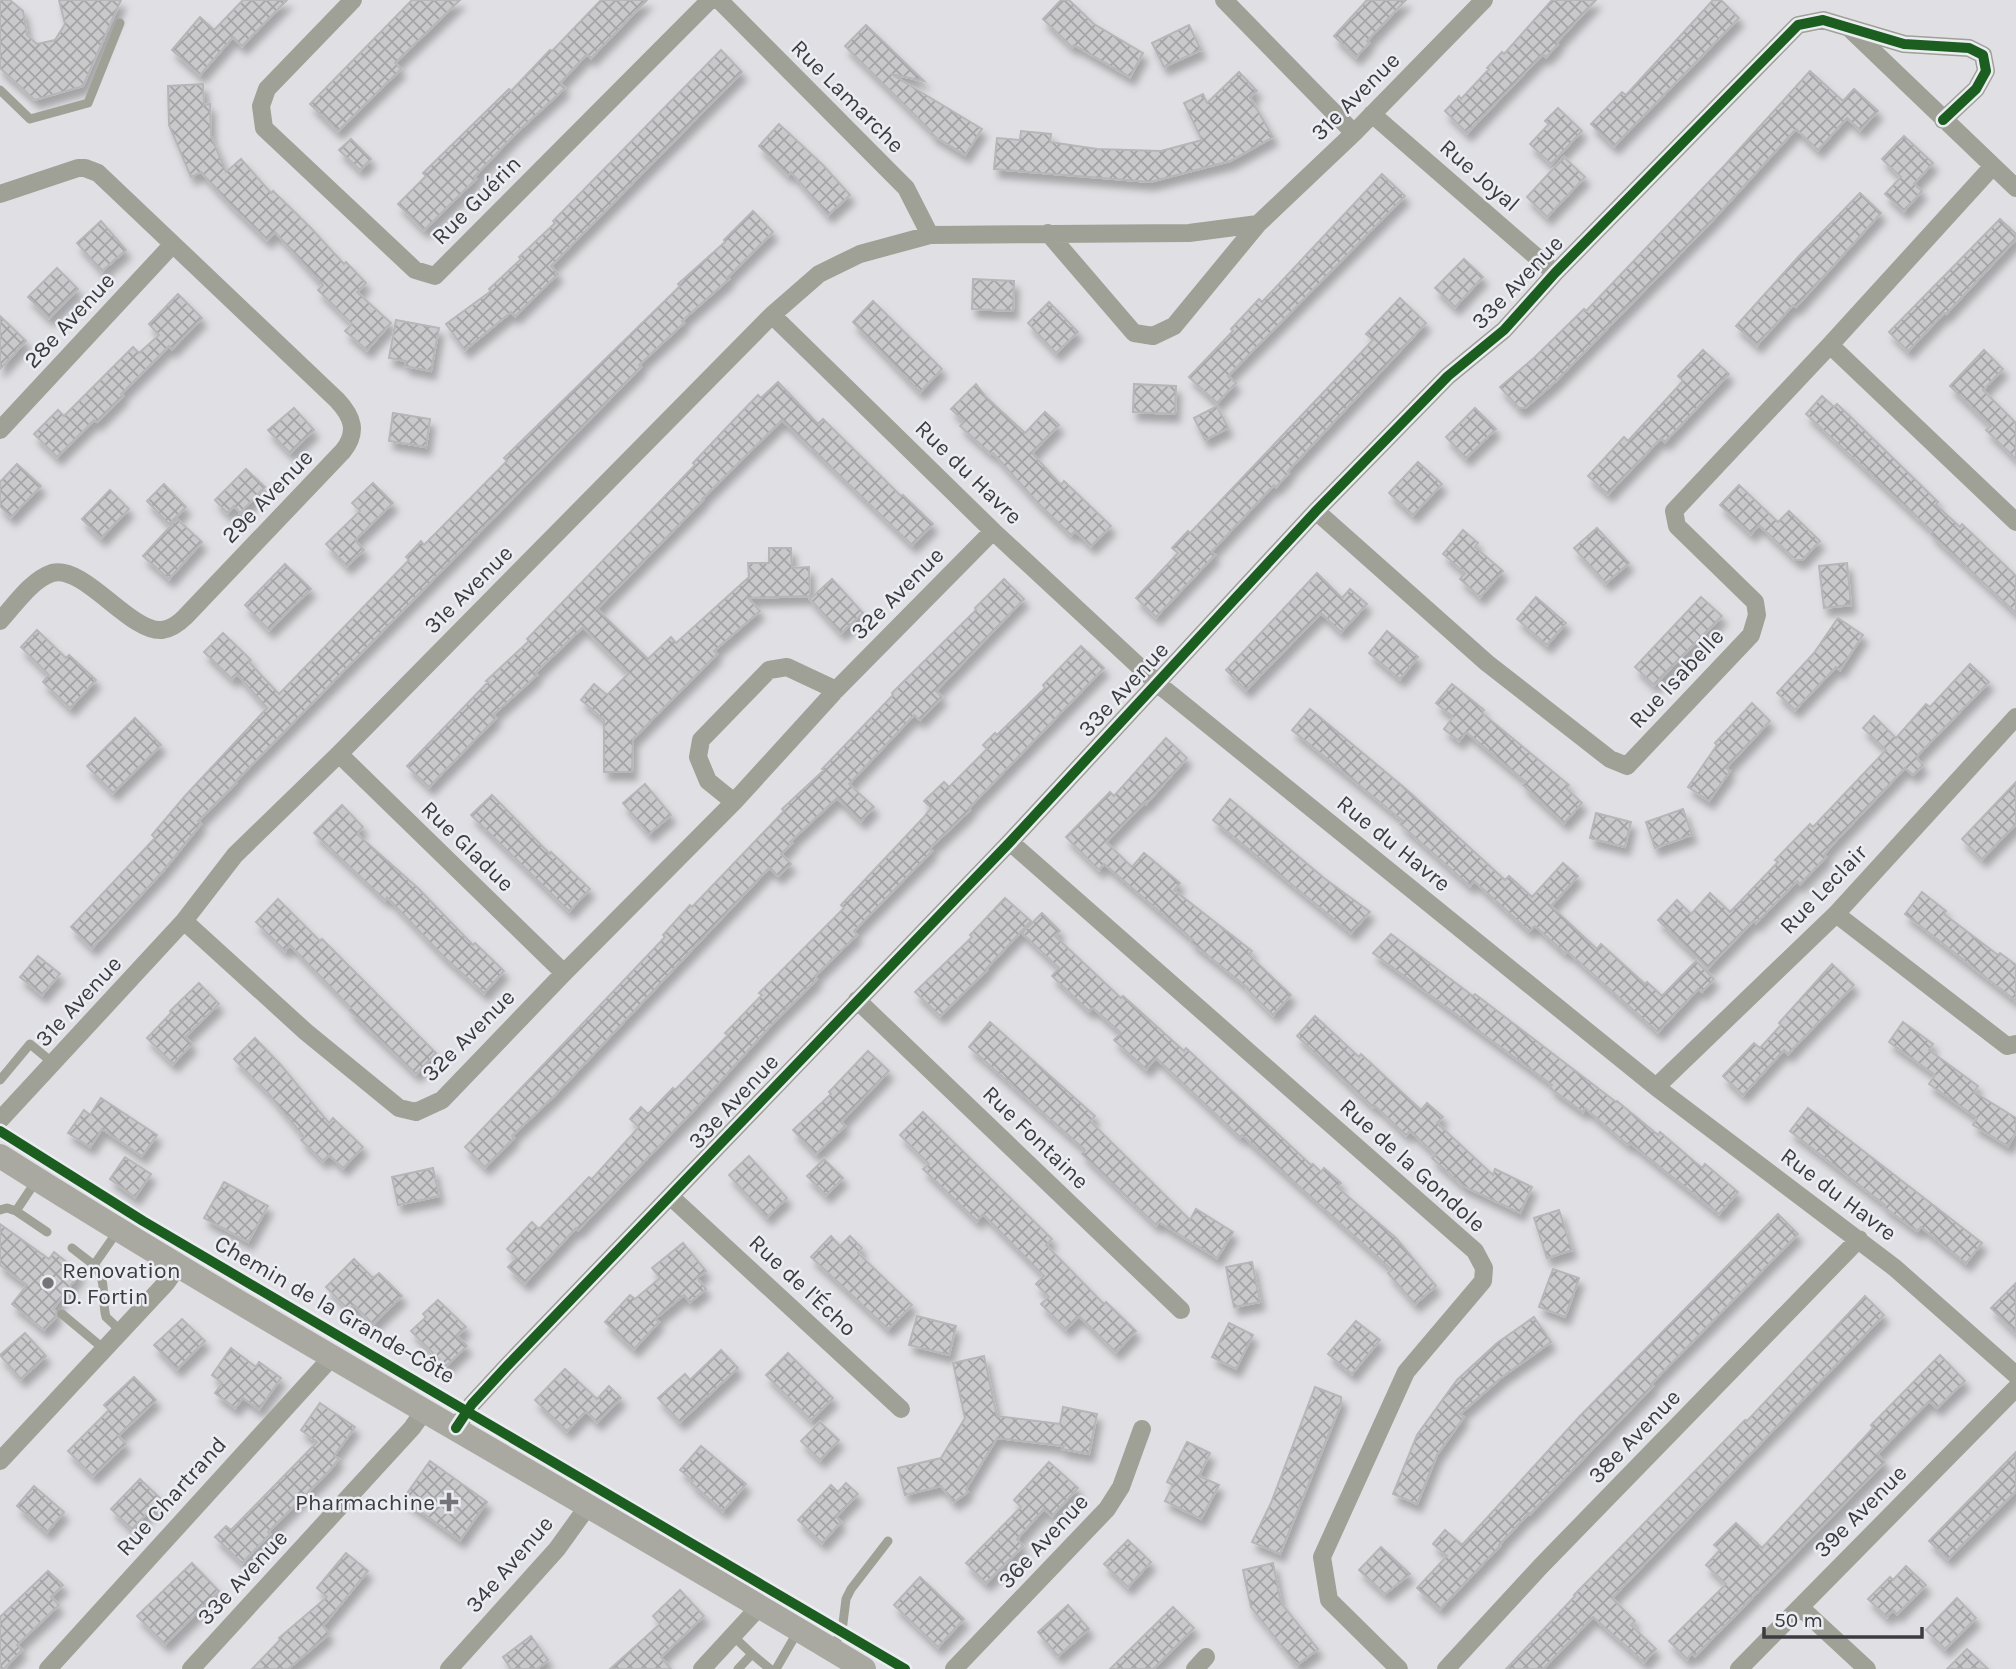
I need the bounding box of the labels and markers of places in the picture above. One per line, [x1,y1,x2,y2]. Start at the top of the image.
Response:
place label: Renovation D. Fortin [62,1257,181,1310]
marker: Renovation D. Fortin [40,1275,56,1291]
place label: Pharmachine [295,1489,435,1516]
marker: Pharmachine [441,1494,457,1510]

